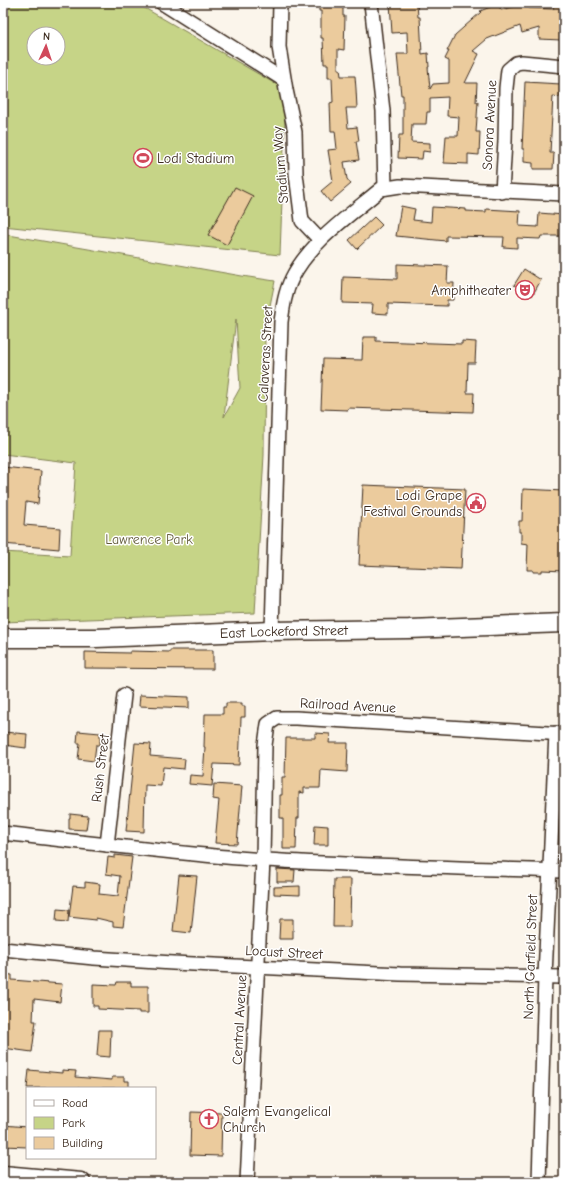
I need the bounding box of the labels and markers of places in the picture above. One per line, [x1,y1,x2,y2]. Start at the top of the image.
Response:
sports icon: Lodi Stadium [132,147,154,169]
place label: Lodi Stadium [157,150,234,167]
theatre icon: Amphitheater [514,279,536,301]
place label: Amphitheater [431,282,511,299]
place label: Lodi Grape Festival Grounds [363,487,462,520]
public building icon: Lodi Grape Festival Grounds [465,492,487,514]
place label: Salem Evangelical Church [223,1103,331,1136]
church icon: Salem Evangelical Church [198,1108,220,1130]

